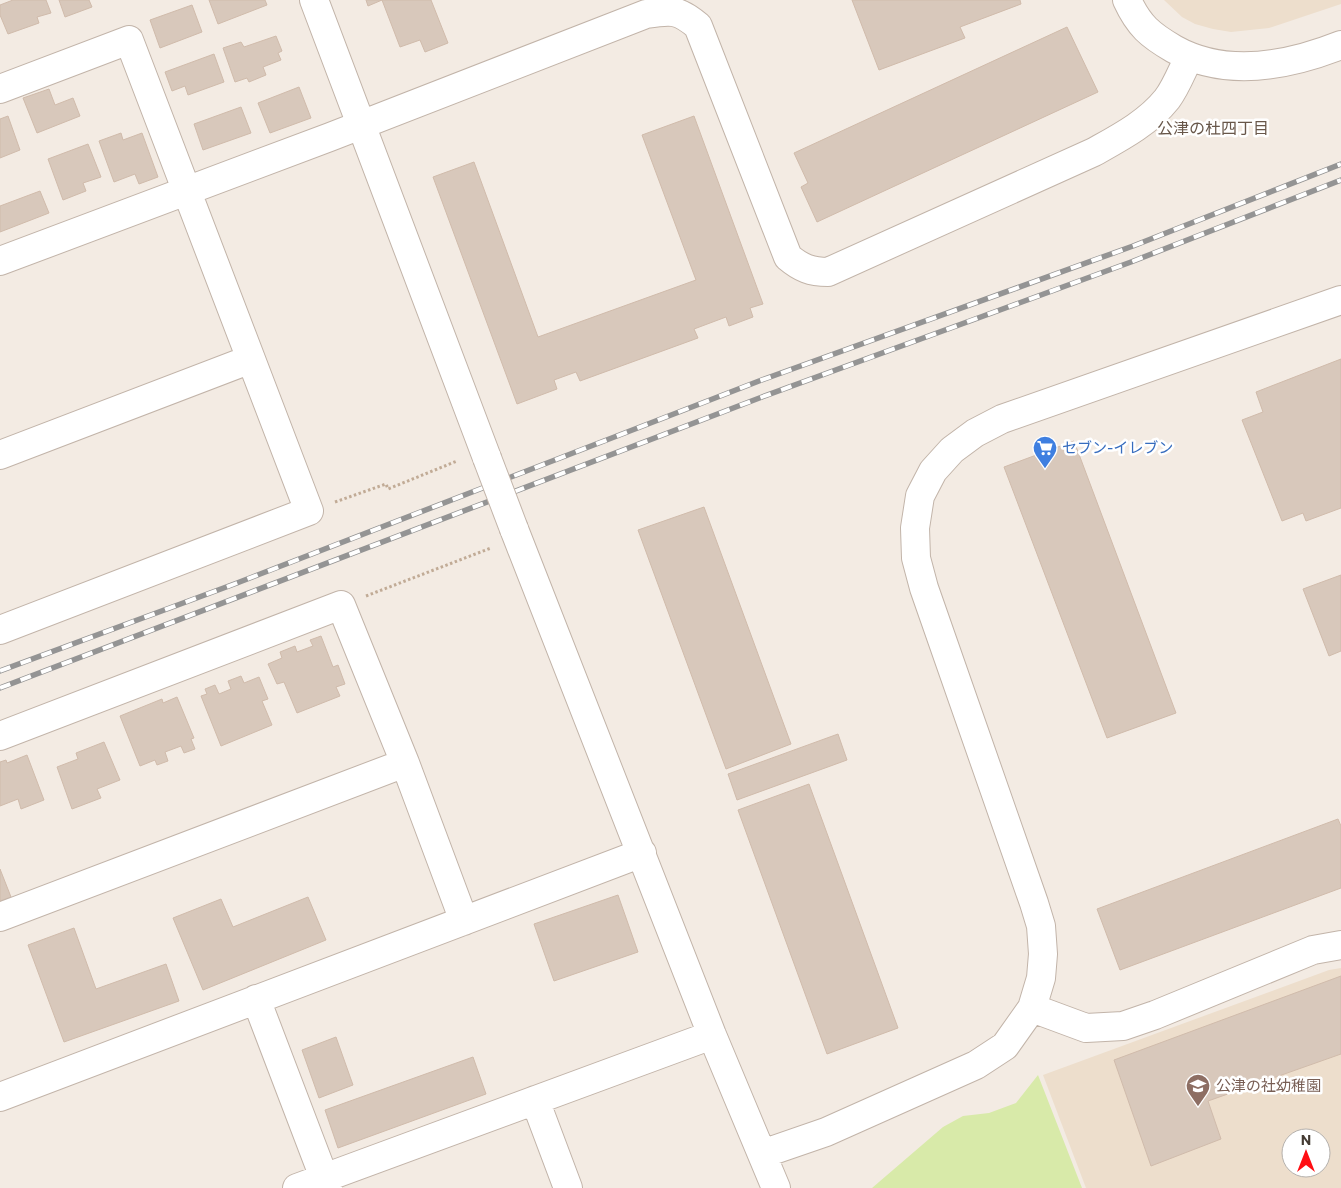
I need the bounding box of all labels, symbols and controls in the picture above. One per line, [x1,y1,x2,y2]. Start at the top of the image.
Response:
district label: 公津の杜四丁目 [1157,118,1269,137]
supermarket icon: セブン-イレブン [1032,435,1058,469]
place label: セブン-イレブン [1062,438,1173,456]
school or university icon: 公津の社幼稚園 [1185,1073,1211,1107]
place label: 公津の社幼稚園 [1216,1076,1321,1094]
north arrow [1281,1128,1331,1178]
text: N [1301,1131,1311,1148]

